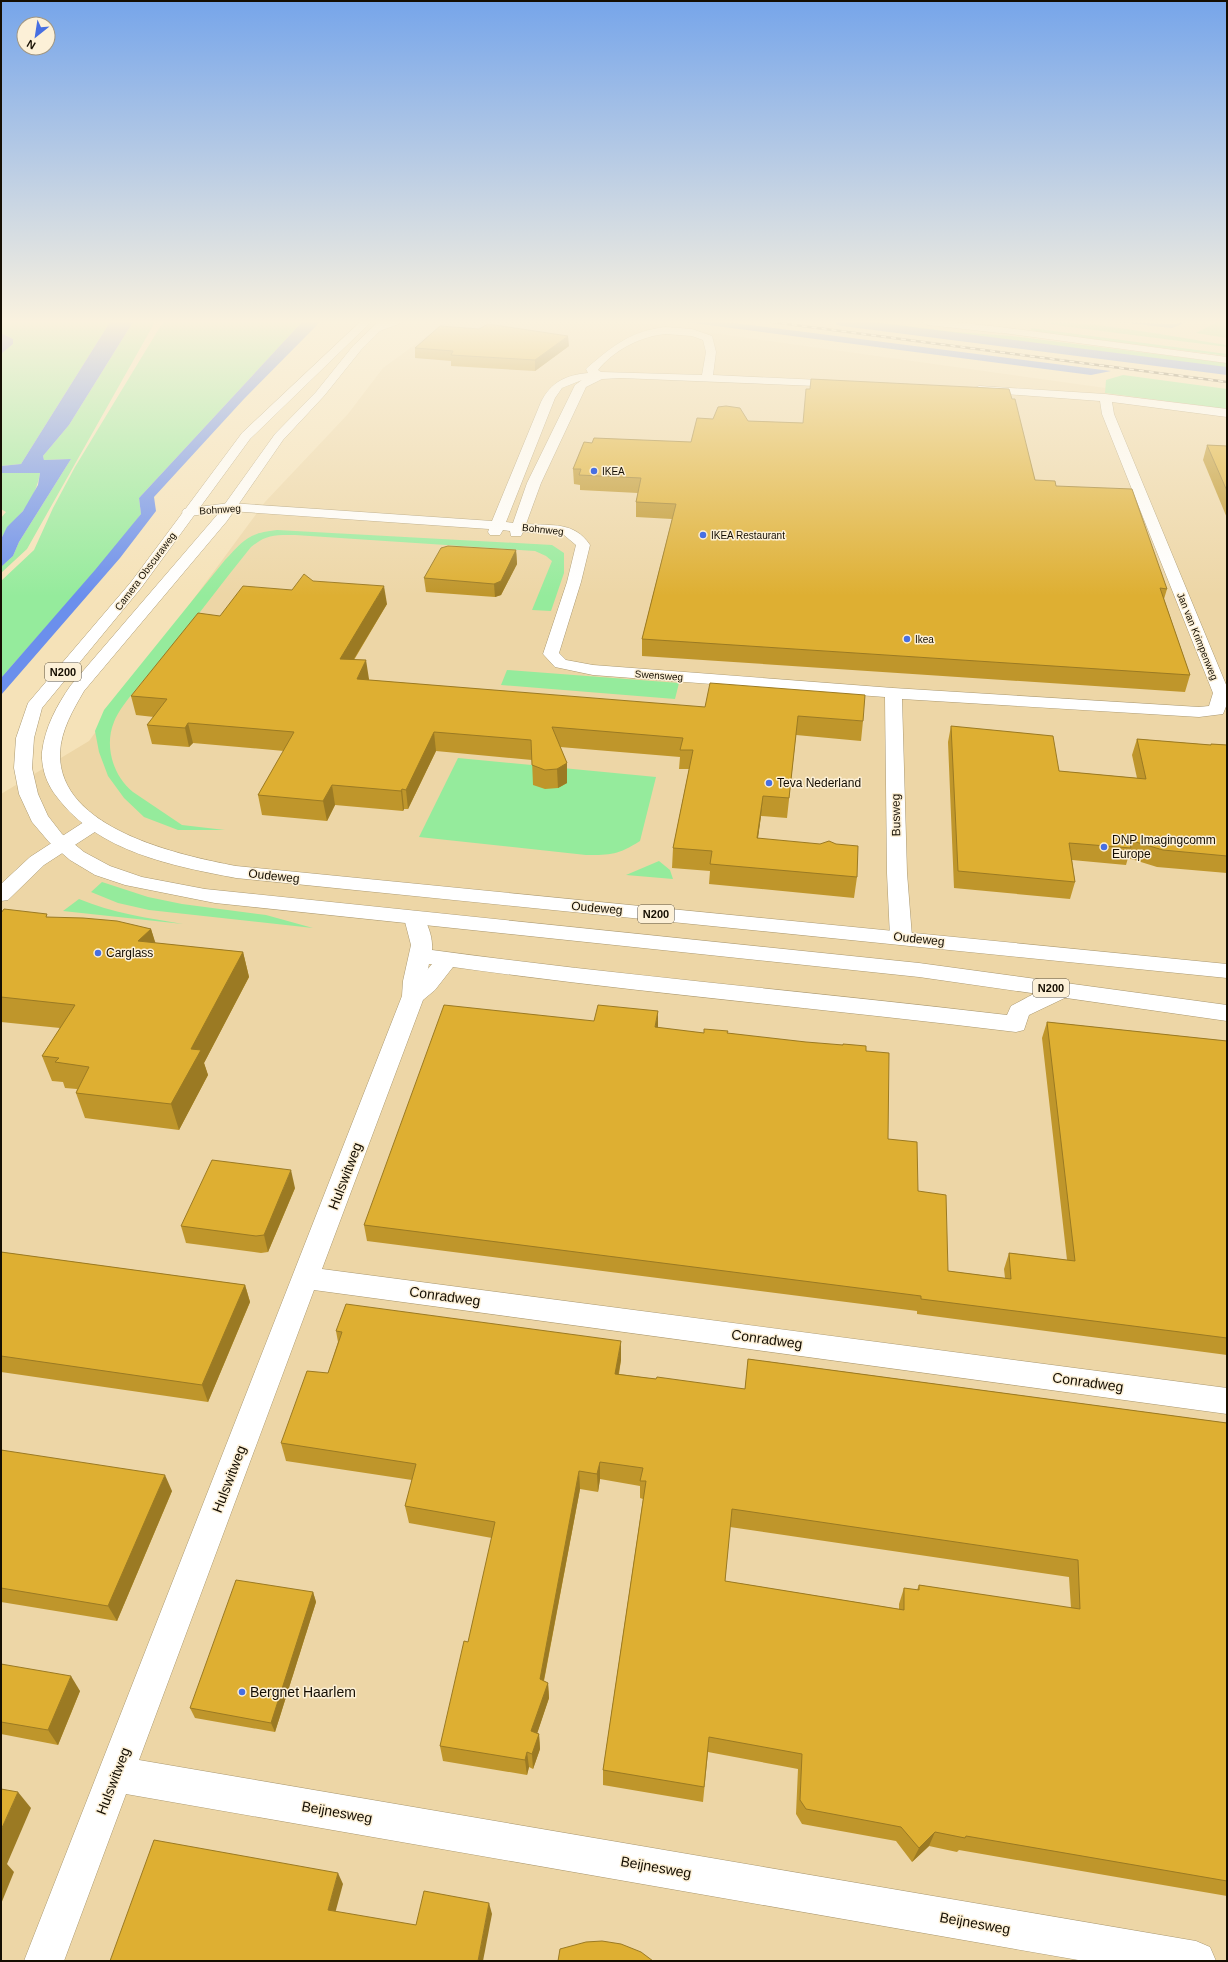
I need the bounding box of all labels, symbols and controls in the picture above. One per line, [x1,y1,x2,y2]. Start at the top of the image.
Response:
north arrow [16,16,56,56]
text: N [25,37,37,52]
marker: IKEA [589,466,599,476]
place label: IKEA [602,466,625,477]
street label: Bohnweg [199,503,241,516]
street label: Bohnweg [522,522,564,537]
street label: Camera Obscuraweg [113,530,178,612]
marker: IKEA Restaurant [698,530,708,540]
place label: IKEA Restaurant [711,530,785,541]
street label: Jan van Krimpenweg [1175,591,1220,682]
marker: Ikea [902,634,912,644]
place label: Ikea [915,634,934,645]
road number: N200 [45,663,81,681]
street label: Swensweg [634,668,683,683]
place label: Teva Nederland [777,776,861,790]
marker: Teva Nederland [764,778,774,788]
street label: Busweg [889,794,903,836]
place label: DNP Imagingcomm Europe [1112,833,1216,861]
marker: DNP Imagingcomm Europe [1099,842,1109,852]
street label: Oudeweg [248,866,300,886]
street label: Oudeweg [571,899,623,917]
road number: N200 [638,905,674,923]
street label: Oudeweg [893,929,945,949]
place label: Carglass [106,946,153,960]
marker: Carglass [93,948,103,958]
road number: N200 [1033,979,1069,997]
street label: Hulswitweg [325,1140,365,1212]
street label: Conradweg [408,1283,482,1309]
street label: Conradweg [730,1326,804,1352]
street label: Conradweg [1051,1369,1125,1395]
street label: Hulswitweg [209,1443,249,1515]
place label: Bergnet Haarlem [250,1684,356,1700]
marker: Bergnet Haarlem [237,1687,247,1697]
street label: Hulswitweg [93,1745,133,1817]
street label: Beijnesweg [300,1798,374,1826]
street label: Beijnesweg [619,1853,693,1881]
street label: Beijnesweg [938,1909,1012,1937]

